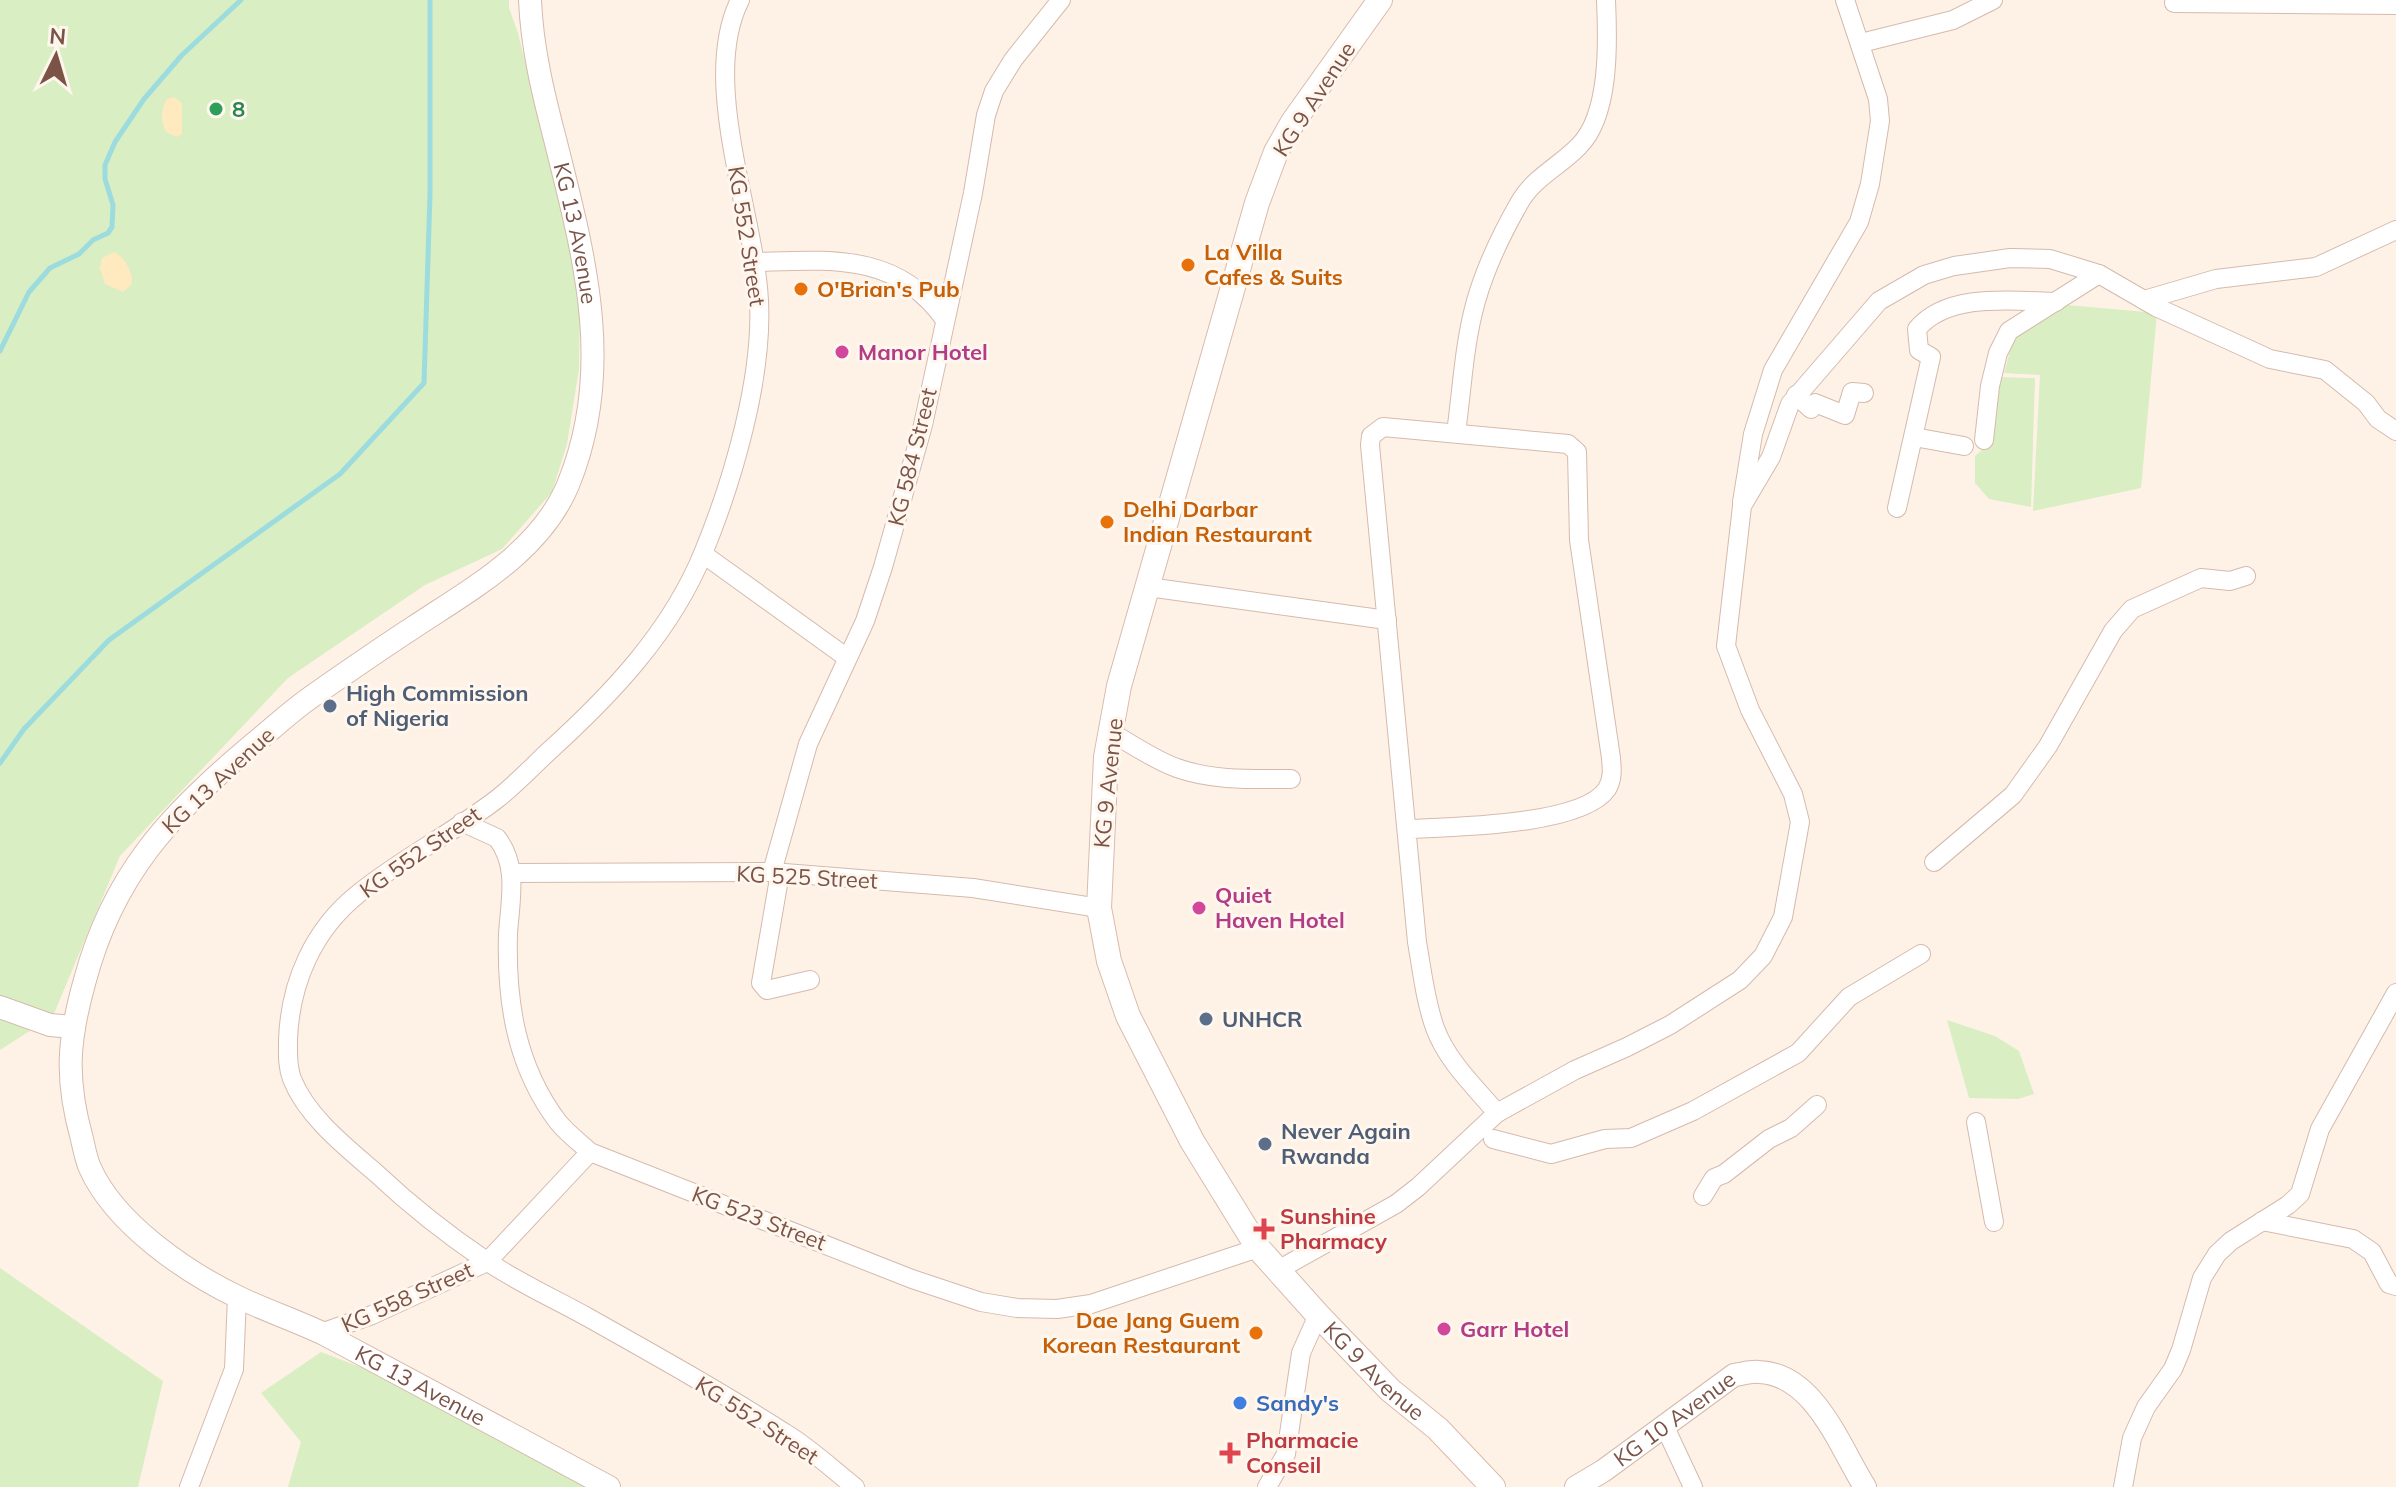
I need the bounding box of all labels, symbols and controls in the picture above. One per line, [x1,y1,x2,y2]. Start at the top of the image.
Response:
north arrow [16,16,96,96]
text: N [48,21,67,51]
street label: KG 9 Avenue [1267,37,1361,161]
place label: 8 [232,95,245,123]
marker: 8 [207,100,225,118]
street label: KG 13 Avenue [547,159,603,306]
street label: KG 552 Street [722,164,772,308]
place label: La Villa Cafes & Suits [1204,238,1343,291]
marker: La Villa Cafes & Suits [1179,256,1197,274]
place label: O'Brian's Pub [817,275,960,303]
marker: O'Brian's Pub [792,280,810,298]
place label: Manor Hotel [858,338,988,366]
marker: Manor Hotel [833,343,851,361]
street label: KG 584 Street [881,385,943,529]
place label: Delhi Darbar Indian Restaurant [1123,495,1312,548]
marker: Delhi Darbar Indian Restaurant [1098,513,1116,531]
place label: High Commission of Nigeria [346,679,528,732]
marker: High Commission of Nigeria [321,697,339,715]
street label: KG 9 Avenue [1087,717,1129,849]
street label: KG 13 Avenue [156,721,280,839]
street label: KG 552 Street [354,800,486,904]
street label: KG 525 Street [736,859,879,895]
place label: Quiet Haven Hotel [1215,881,1345,934]
marker: Quiet Haven Hotel [1190,899,1208,917]
place label: UNHCR [1222,1005,1302,1033]
marker: UNHCR [1197,1010,1215,1028]
place label: Never Again Rwanda [1281,1117,1411,1170]
marker: Never Again Rwanda [1256,1135,1274,1153]
street label: KG 523 Street [688,1180,830,1256]
place label: Sunshine Pharmacy [1280,1202,1387,1255]
marker: Sunshine Pharmacy [1255,1220,1273,1238]
street label: KG 558 Street [337,1255,478,1339]
place label: Dae Jang Guem Korean Restaurant [1042,1306,1240,1359]
street label: KG 9 Avenue [1318,1315,1430,1427]
place label: Garr Hotel [1460,1315,1569,1343]
marker: Garr Hotel [1435,1320,1453,1338]
marker: Dae Jang Guem Korean Restaurant [1247,1324,1265,1342]
street label: KG 13 Avenue [350,1339,491,1432]
street label: KG 10 Avenue [1608,1365,1741,1472]
street label: KG 552 Street [690,1370,824,1470]
place label: Sandy's [1256,1389,1339,1417]
marker: Sandy's [1231,1394,1249,1412]
place label: Pharmacie Conseil [1246,1426,1359,1479]
marker: Pharmacie Conseil [1221,1444,1239,1462]

